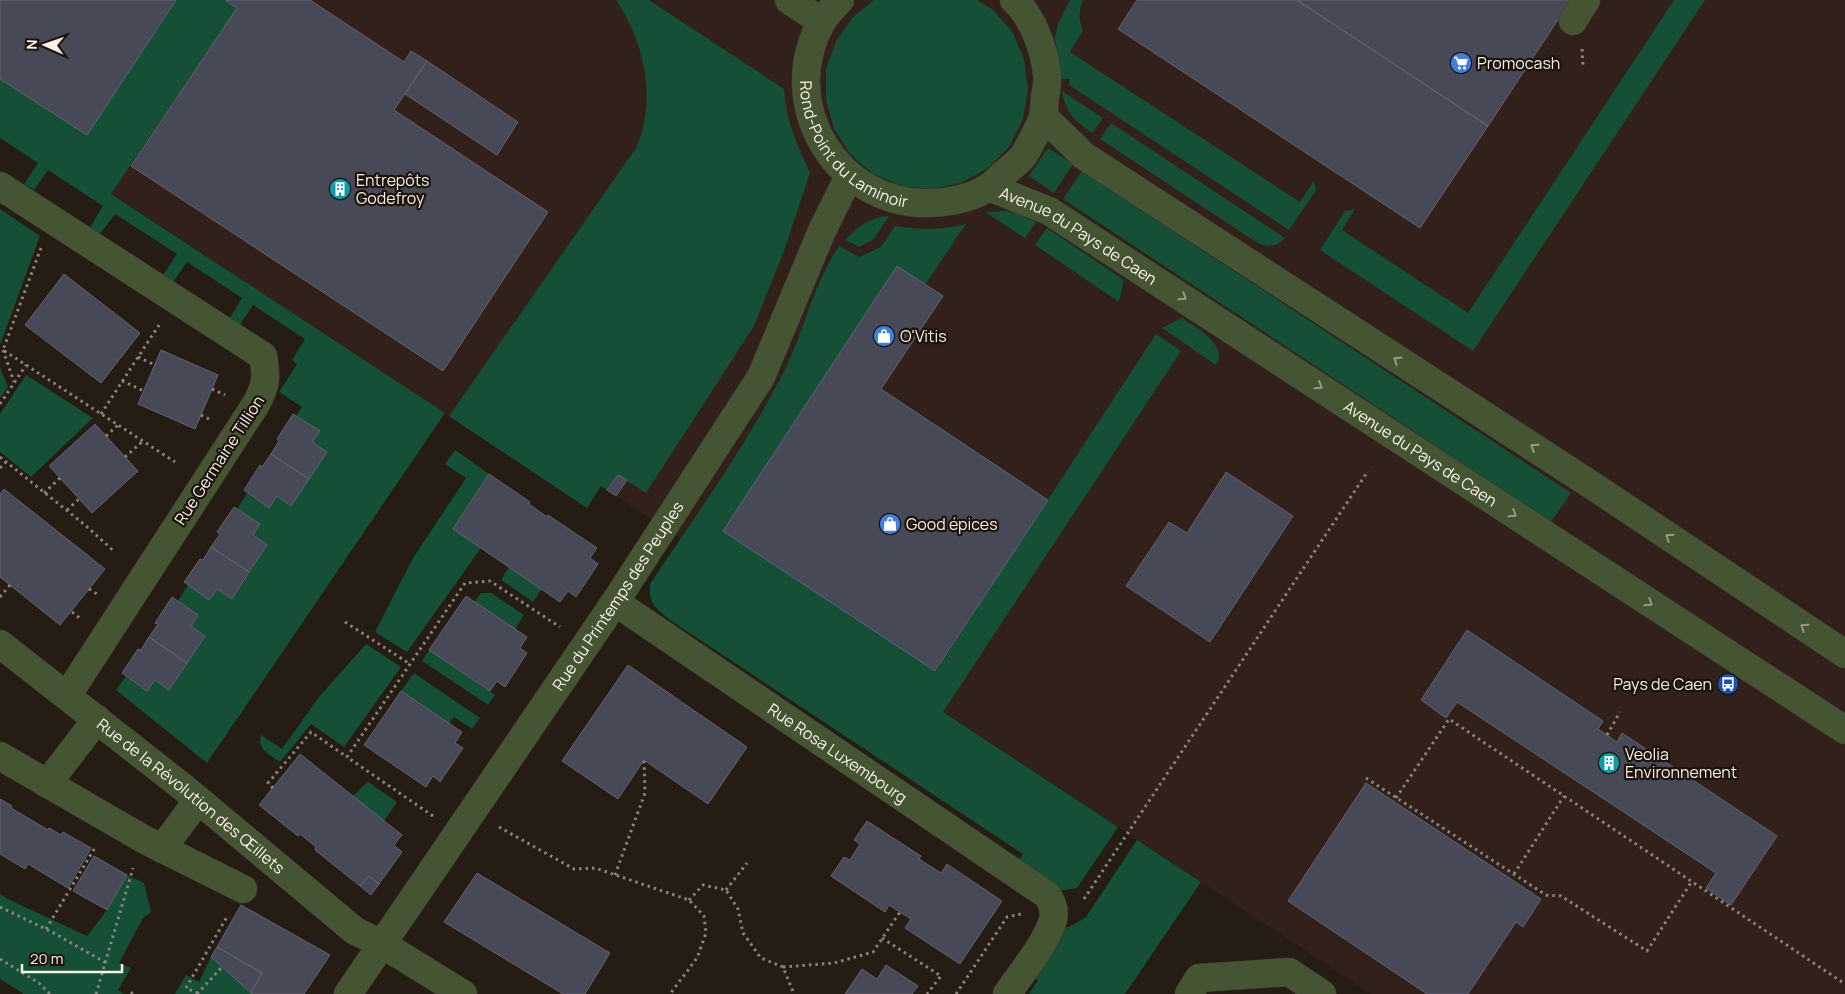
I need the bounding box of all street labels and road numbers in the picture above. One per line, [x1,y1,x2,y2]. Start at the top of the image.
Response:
street label: Rond-Point du Laminoir [795,80,910,213]
street label: Avenue du Pays de Caen [996,181,1161,290]
street label: Rue Germaine Tillion [169,391,269,529]
street label: Avenue du Pays de Caen [1339,395,1501,511]
street label: Rue du Printemps des Peuples [547,497,689,695]
street label: Rue Rosa Luxembourg [764,698,912,808]
street label: Rue de la Révolution des Œillets [92,713,289,879]

